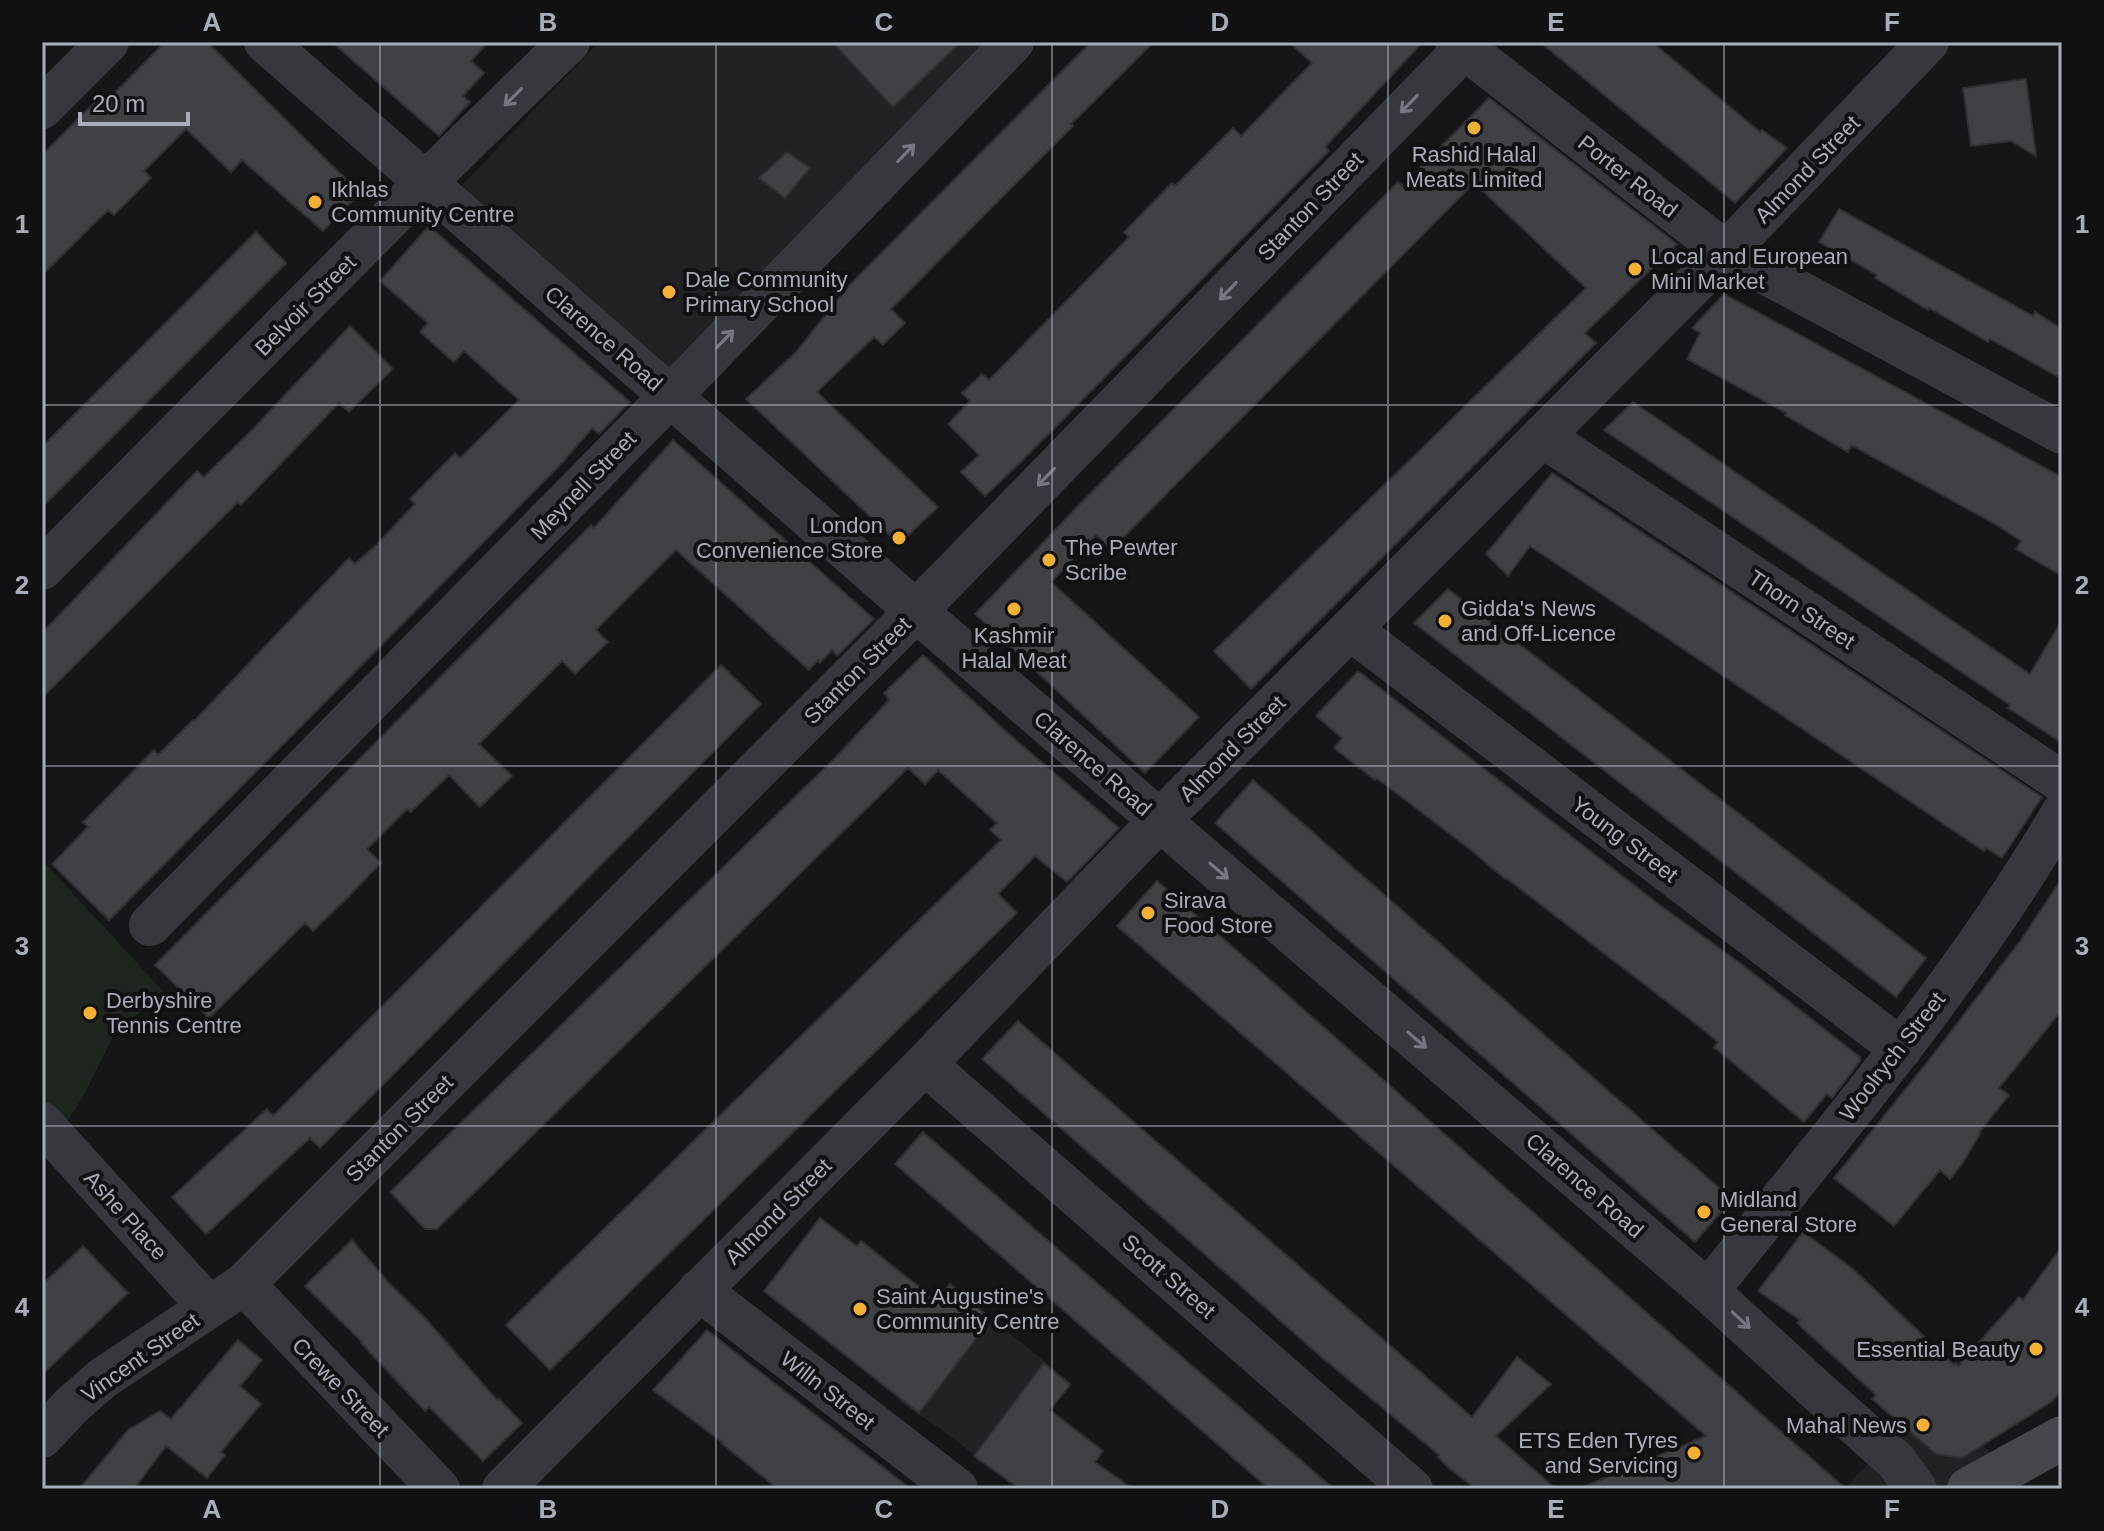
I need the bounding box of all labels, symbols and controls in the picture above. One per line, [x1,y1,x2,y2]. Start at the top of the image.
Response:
text: A [203,7,222,37]
text: B [539,7,557,37]
text: C [875,7,894,37]
text: D [1211,7,1229,37]
text: E [1547,7,1565,37]
text: F [1884,7,1900,37]
scale bar [80,76,188,126]
one-way arrow [504,87,523,106]
text: 20 m [92,90,145,117]
one-way arrow [1400,94,1419,114]
street label: Almond Street [1750,111,1865,228]
marker: Rashid Halal Meats Limited [1465,119,1483,137]
street label: Porter Road [1573,130,1682,223]
place label: Rashid Halal Meats Limited [1406,142,1542,192]
one-way arrow [896,143,915,163]
street label: Stanton Street [1253,147,1368,266]
place label: Ikhlas Community Centre [331,177,514,227]
marker: Ikhlas Community Centre [306,193,324,211]
text: 1 [15,209,29,239]
text: 1 [2075,209,2089,239]
place label: Local and European Mini Market [1651,244,1848,294]
street label: Belvoir Street [250,250,361,361]
marker: Local and European Mini Market [1626,260,1644,278]
place label: Dale Community Primary School [685,267,848,317]
street label: Clarence Road [540,281,667,396]
one-way arrow [1219,281,1238,300]
marker: Dale Community Primary School [660,283,678,301]
one-way arrow [715,330,734,350]
street label: Meynell Street [526,426,641,545]
one-way arrow [1037,467,1056,487]
place label: London Convenience Store [696,513,883,563]
marker: London Convenience Store [890,529,908,547]
place label: The Pewter Scribe [1065,535,1178,585]
marker: The Pewter Scribe [1040,551,1058,569]
street label: Thorn Street [1744,565,1859,654]
text: 2 [15,570,29,600]
text: 2 [2075,570,2089,600]
place label: Gidda's News and Off-Licence [1461,596,1616,646]
marker: Kashmir Halal Meat [1005,600,1023,618]
street label: Stanton Street [799,612,916,729]
marker: Gidda's News and Off-Licence [1436,612,1454,630]
place label: Kashmir Halal Meat [961,623,1067,673]
street label: Almond Street [1174,690,1290,806]
street label: Clarence Road [1029,706,1156,821]
street label: Young Street [1567,791,1683,887]
one-way arrow [1209,862,1229,880]
place label: Sirava Food Store [1164,888,1273,938]
marker: Sirava Food Store [1139,904,1157,922]
text: 3 [15,931,29,961]
text: 3 [2075,931,2089,961]
street label: Woolrych Street [1834,987,1950,1126]
place label: Derbyshire Tennis Centre [106,988,242,1038]
marker: Derbyshire Tennis Centre [81,1004,99,1022]
one-way arrow [1406,1031,1426,1049]
street label: Stanton Street [341,1070,458,1187]
street label: Clarence Road [1521,1128,1648,1243]
street label: Almond Street [720,1153,836,1269]
street label: Ashe Place [79,1166,172,1265]
place label: Midland General Store [1720,1187,1857,1237]
marker: Midland General Store [1695,1203,1713,1221]
street label: Scott Street [1117,1229,1220,1324]
place label: Saint Augustine's Community Centre [876,1284,1059,1334]
text: 4 [15,1292,30,1322]
text: 4 [2075,1292,2090,1322]
marker: Saint Augustine's Community Centre [851,1300,869,1318]
street label: Vincent Street [77,1308,204,1407]
one-way arrow [1730,1311,1750,1329]
street label: Crewe Street [287,1332,394,1442]
place label: Essential Beauty [1856,1337,2020,1362]
marker: Essential Beauty [2027,1340,2045,1358]
street label: Willn Street [776,1346,880,1435]
place label: Mahal News [1786,1413,1907,1438]
marker: Mahal News [1914,1416,1932,1434]
place label: ETS Eden Tyres and Servicing [1518,1428,1678,1478]
marker: ETS Eden Tyres and Servicing [1685,1444,1703,1462]
text: A [203,1494,222,1524]
text: B [539,1494,557,1524]
text: C [875,1494,894,1524]
text: D [1211,1494,1229,1524]
text: E [1547,1494,1565,1524]
text: F [1884,1494,1900,1524]

